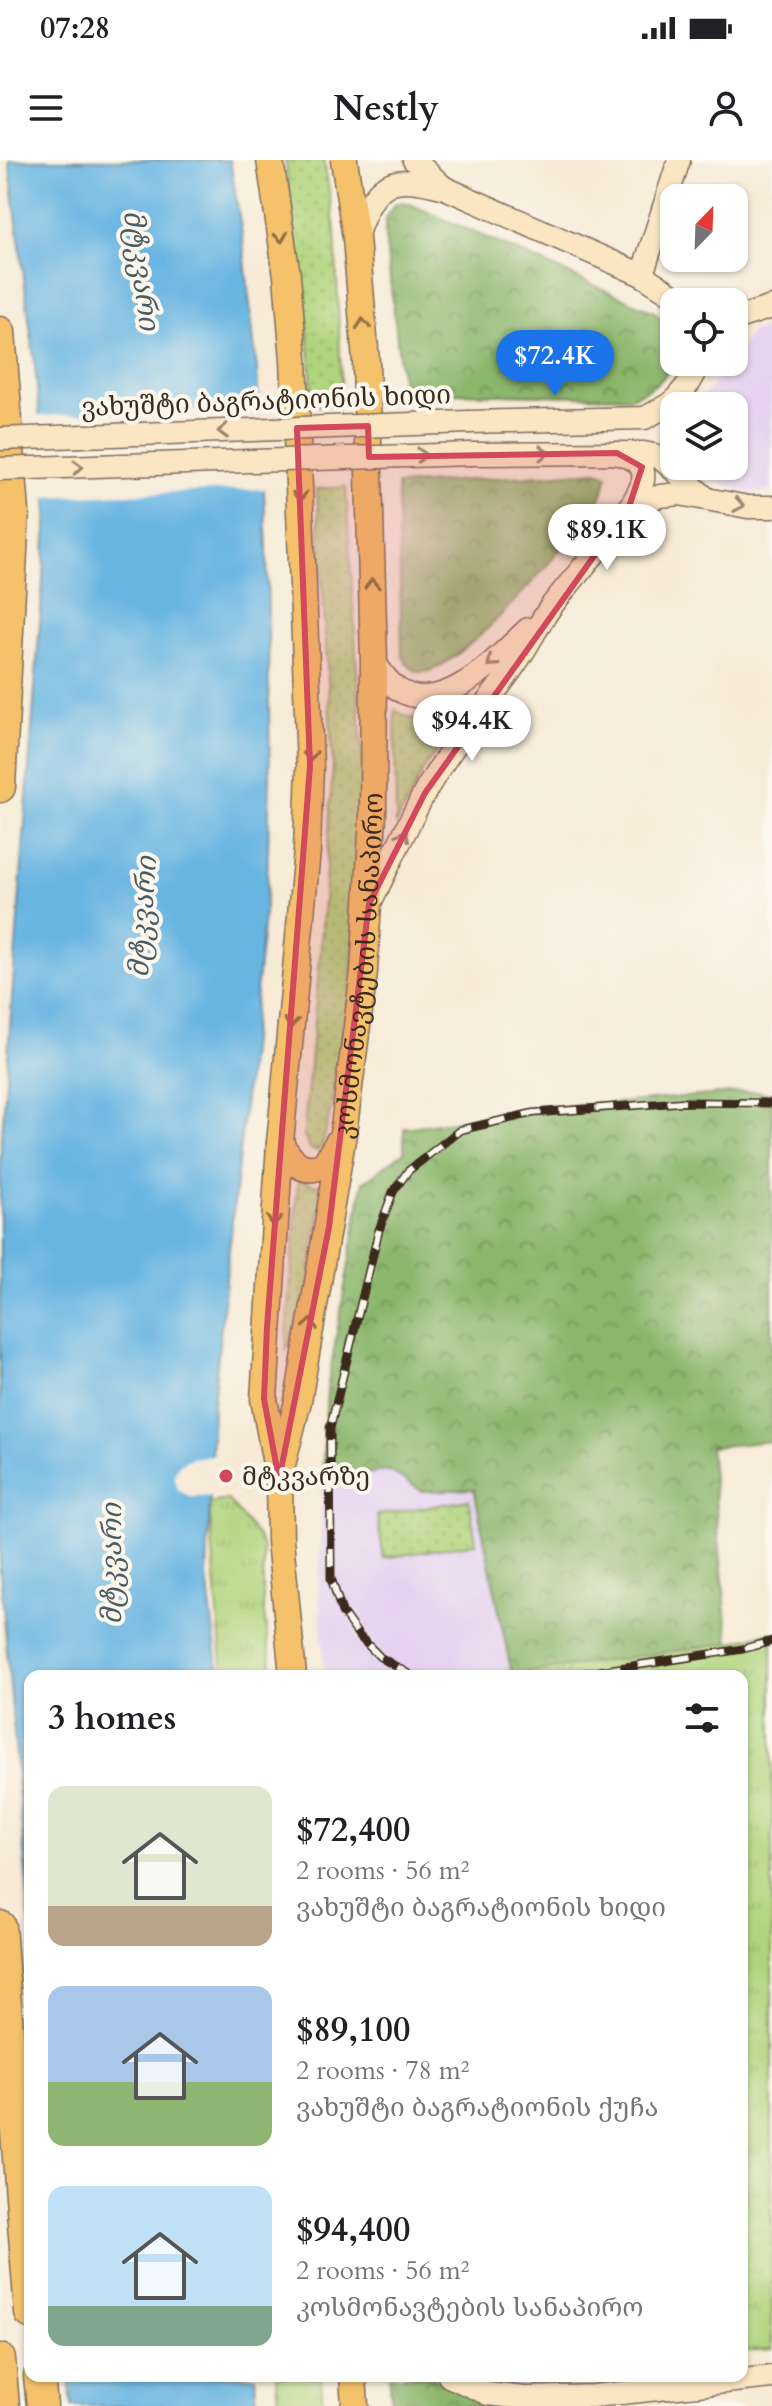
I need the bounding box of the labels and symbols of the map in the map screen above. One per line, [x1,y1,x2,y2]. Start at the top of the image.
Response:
north arrow [660,184,748,272]
water label: მტკვარი [114,207,169,335]
one-way arrow [272,230,289,244]
one-way arrow [355,317,372,330]
pin: $72.4K [490,330,620,398]
street label: ვახუშტი ბაგრატიონის ხიდი [80,377,452,425]
one-way arrow [216,422,229,439]
one-way arrow [538,444,551,462]
one-way arrow [416,447,429,464]
one-way arrow [72,458,85,475]
one-way arrow [292,490,309,503]
one-way arrow [732,496,745,513]
pin: $89.1K [542,504,672,572]
one-way arrow [363,577,380,590]
one-way arrow [486,652,501,667]
pin: $94.4K [407,695,537,763]
one-way arrow [301,750,319,763]
street label: კოსმონავტების სანაპირო [325,792,391,1141]
one-way arrow [394,828,410,843]
water label: მტკვარი [120,853,166,979]
one-way arrow [283,1017,300,1030]
one-way arrow [266,1215,283,1228]
one-way arrow [301,1318,318,1331]
place label: მტკვარზე [242,1459,370,1494]
marker: მტკვარზე [217,1467,235,1485]
water label: მტკვარი [93,1501,131,1625]

